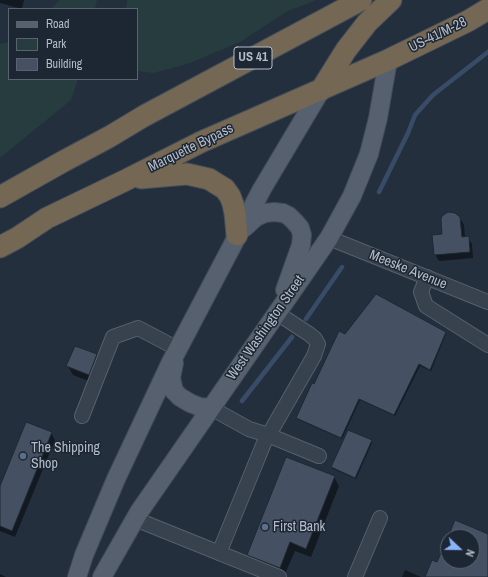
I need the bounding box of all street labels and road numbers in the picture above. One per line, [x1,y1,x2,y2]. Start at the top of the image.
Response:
street label: US-41/M-28 [407,14,469,56]
road number: US 41 [234,47,272,69]
street label: Marquette Bypass [146,120,236,176]
street label: Meeske Avenue [367,247,449,293]
street label: West Washington Street [224,272,308,384]

